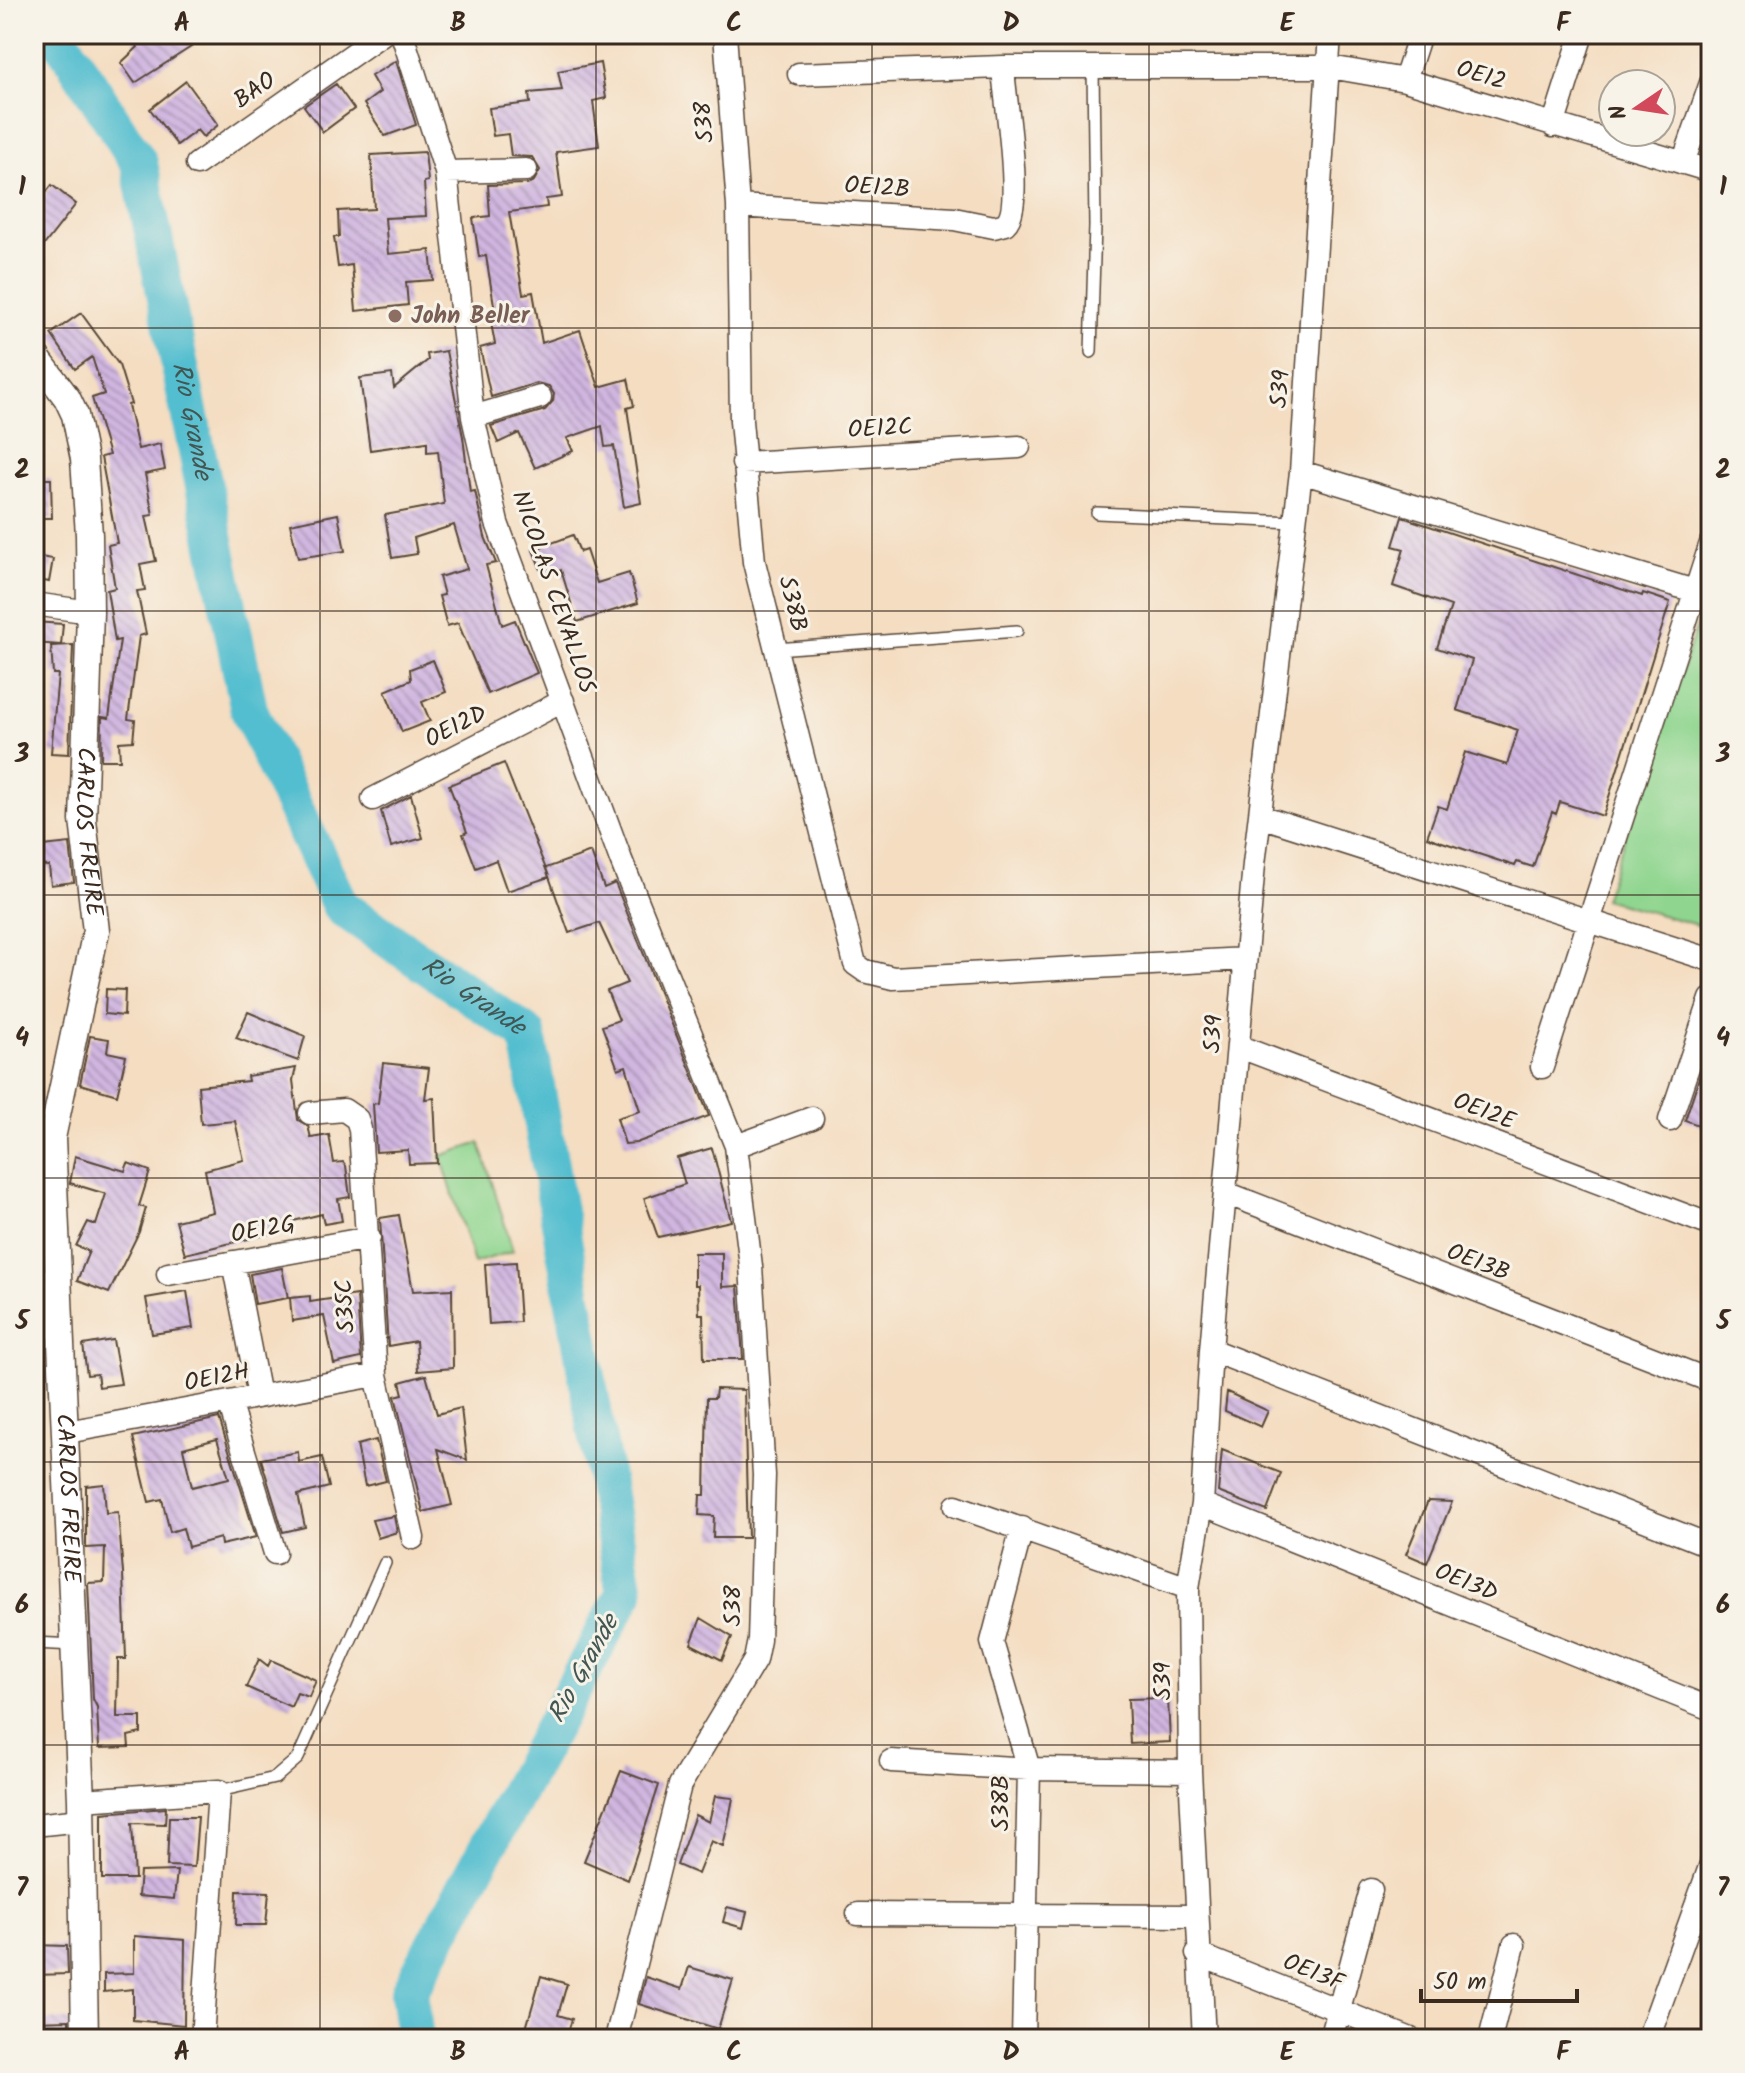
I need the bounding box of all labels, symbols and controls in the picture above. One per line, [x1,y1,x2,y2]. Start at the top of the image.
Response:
text: A [174,3,190,45]
text: B [450,3,466,45]
text: C [726,3,742,45]
text: D [1002,3,1020,45]
text: E [1280,3,1296,45]
text: F [1556,3,1572,45]
street label: OE12 [1451,50,1511,102]
street label: BAO [226,62,285,120]
north arrow [1597,68,1677,148]
street label: S38 [684,100,726,144]
text: N [1601,101,1639,123]
street label: OE12B [843,166,911,210]
text: 1 [18,167,26,209]
text: 1 [1719,167,1727,209]
place label: John Beller [411,297,531,336]
marker: John Beller [386,307,404,325]
water label: Rio Grande [159,359,224,486]
street label: S39 [1260,368,1302,410]
street label: OE12C [847,408,913,450]
text: 2 [14,450,30,492]
text: 2 [1715,450,1731,492]
street label: NICOLAS CEVALLOS [500,485,606,699]
street label: S38B [766,572,818,636]
street label: OE12D [418,695,494,759]
text: 3 [14,734,29,776]
text: 3 [1715,734,1730,776]
street label: CARLOS FREIRE [63,747,114,919]
water label: Rio Grande [412,946,536,1049]
street label: S39 [1193,1013,1235,1054]
text: 4 [15,1018,29,1060]
text: 4 [1716,1018,1730,1060]
street label: OE12E [1447,1082,1522,1142]
street label: OE12G [228,1205,298,1255]
street label: OE13B [1441,1233,1515,1293]
street label: S35C [325,1278,367,1334]
text: 5 [14,1301,30,1343]
text: 5 [1715,1301,1731,1343]
street label: OE12H [181,1353,253,1403]
street label: CARLOS FREIRE [45,1413,91,1585]
street label: OE13D [1428,1553,1504,1613]
text: 6 [15,1585,29,1627]
street label: S38 [714,1585,754,1627]
text: 6 [1716,1585,1730,1627]
water label: Rio Grande [537,1605,632,1731]
street label: S39 [1144,1662,1183,1700]
street label: S38B [982,1775,1021,1831]
text: 7 [16,1868,29,1910]
text: 7 [1717,1868,1730,1910]
street label: OE13F [1277,1943,1352,2004]
scale bar [1421,1953,1577,2003]
text: 50 m [1433,1963,1487,2002]
text: A [174,2032,190,2073]
text: B [450,2032,466,2073]
text: C [726,2032,742,2073]
text: D [1002,2032,1020,2073]
text: E [1280,2032,1296,2073]
text: F [1556,2032,1572,2073]

